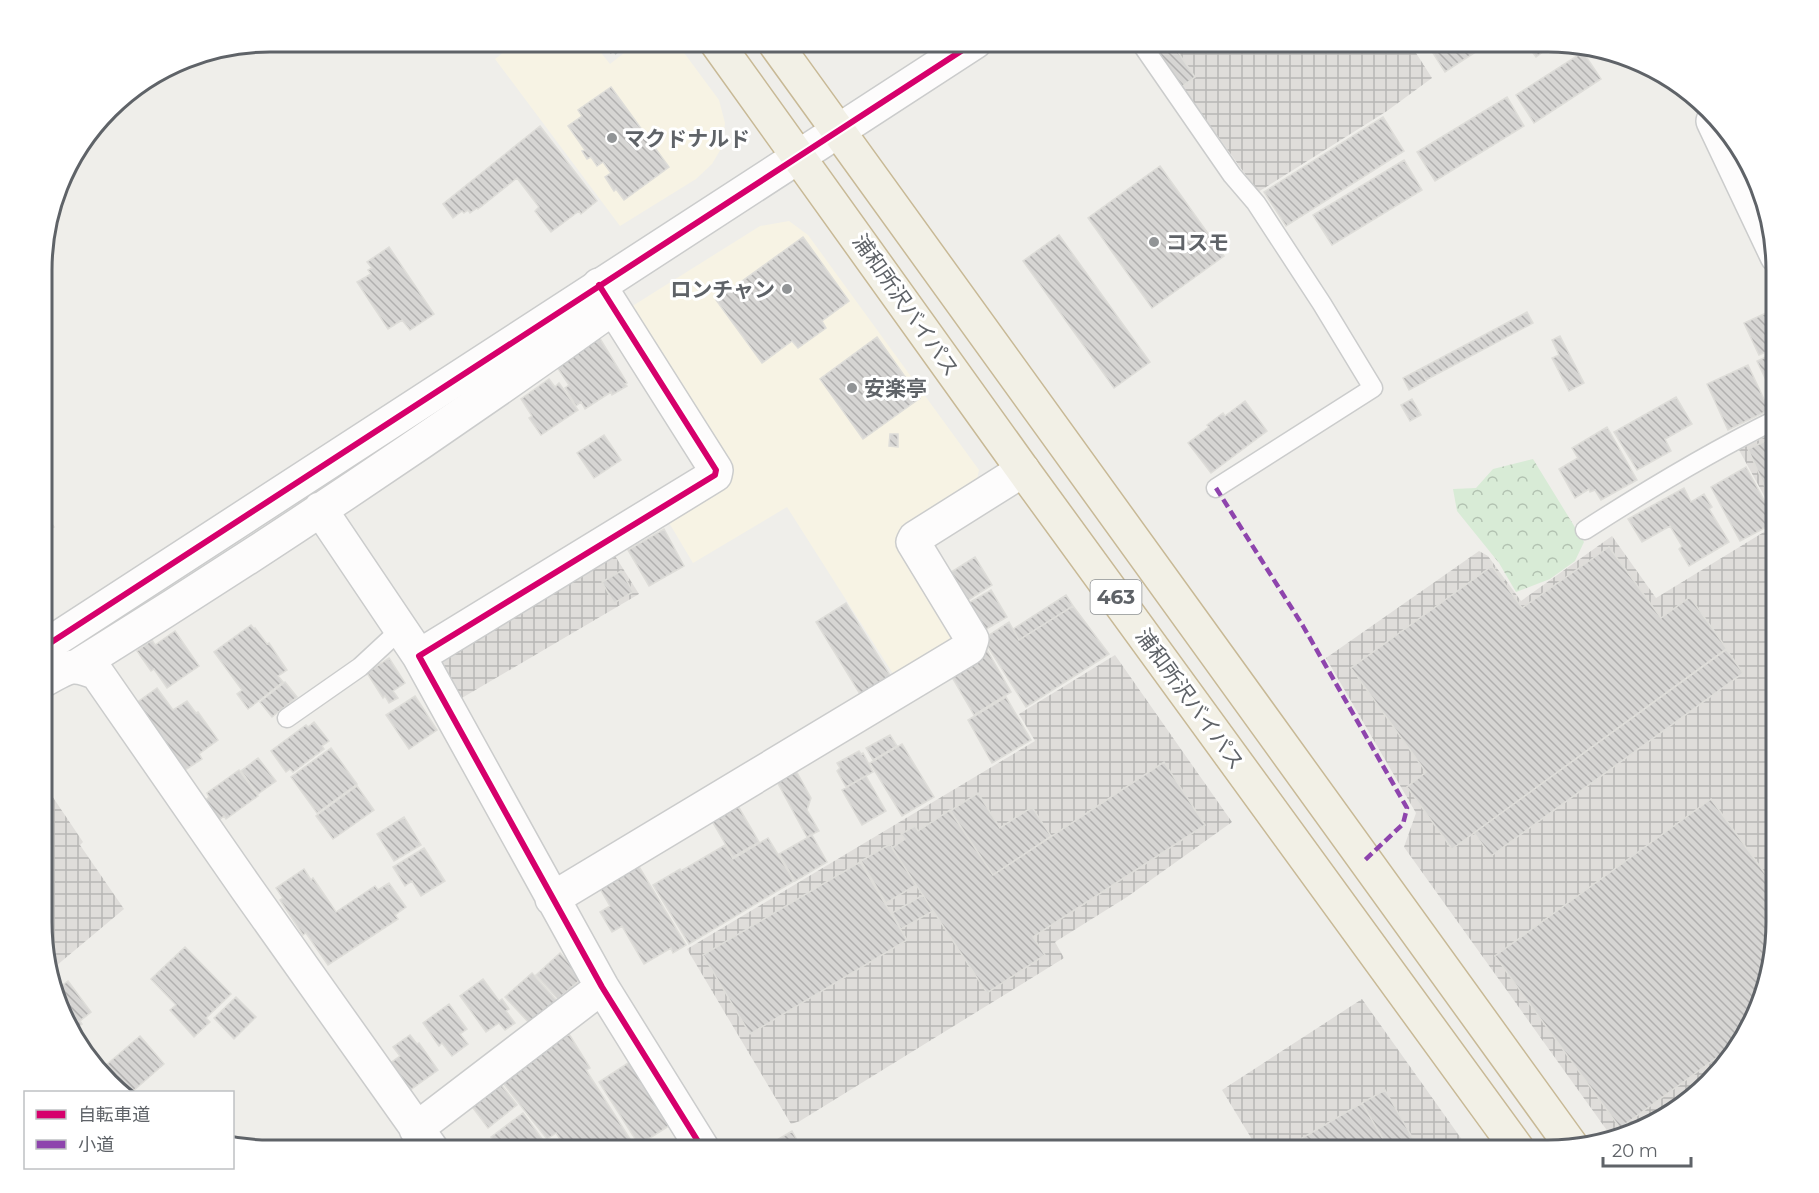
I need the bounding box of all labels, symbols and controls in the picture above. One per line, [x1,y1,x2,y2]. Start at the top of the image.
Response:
place label: マクドナルド [624,126,750,151]
marker: マクドナルド [605,131,619,145]
street label: 浦和所沢バイパス [848,229,964,381]
place label: コスモ [1166,230,1229,255]
marker: コスモ [1147,235,1161,249]
place label: ロンチャン [670,277,775,302]
marker: ロンチャン [780,282,794,296]
place label: 安楽亭 [864,376,927,401]
marker: 安楽亭 [845,381,859,395]
road number: 463 [1090,580,1142,614]
street label: 浦和所沢バイパス [1131,624,1249,774]
legend [24,1091,234,1169]
text: 自転車道 [78,1104,150,1126]
scale bar [1603,1130,1692,1168]
text: 小道 [78,1134,114,1156]
text: 20 m [1612,1140,1658,1162]

